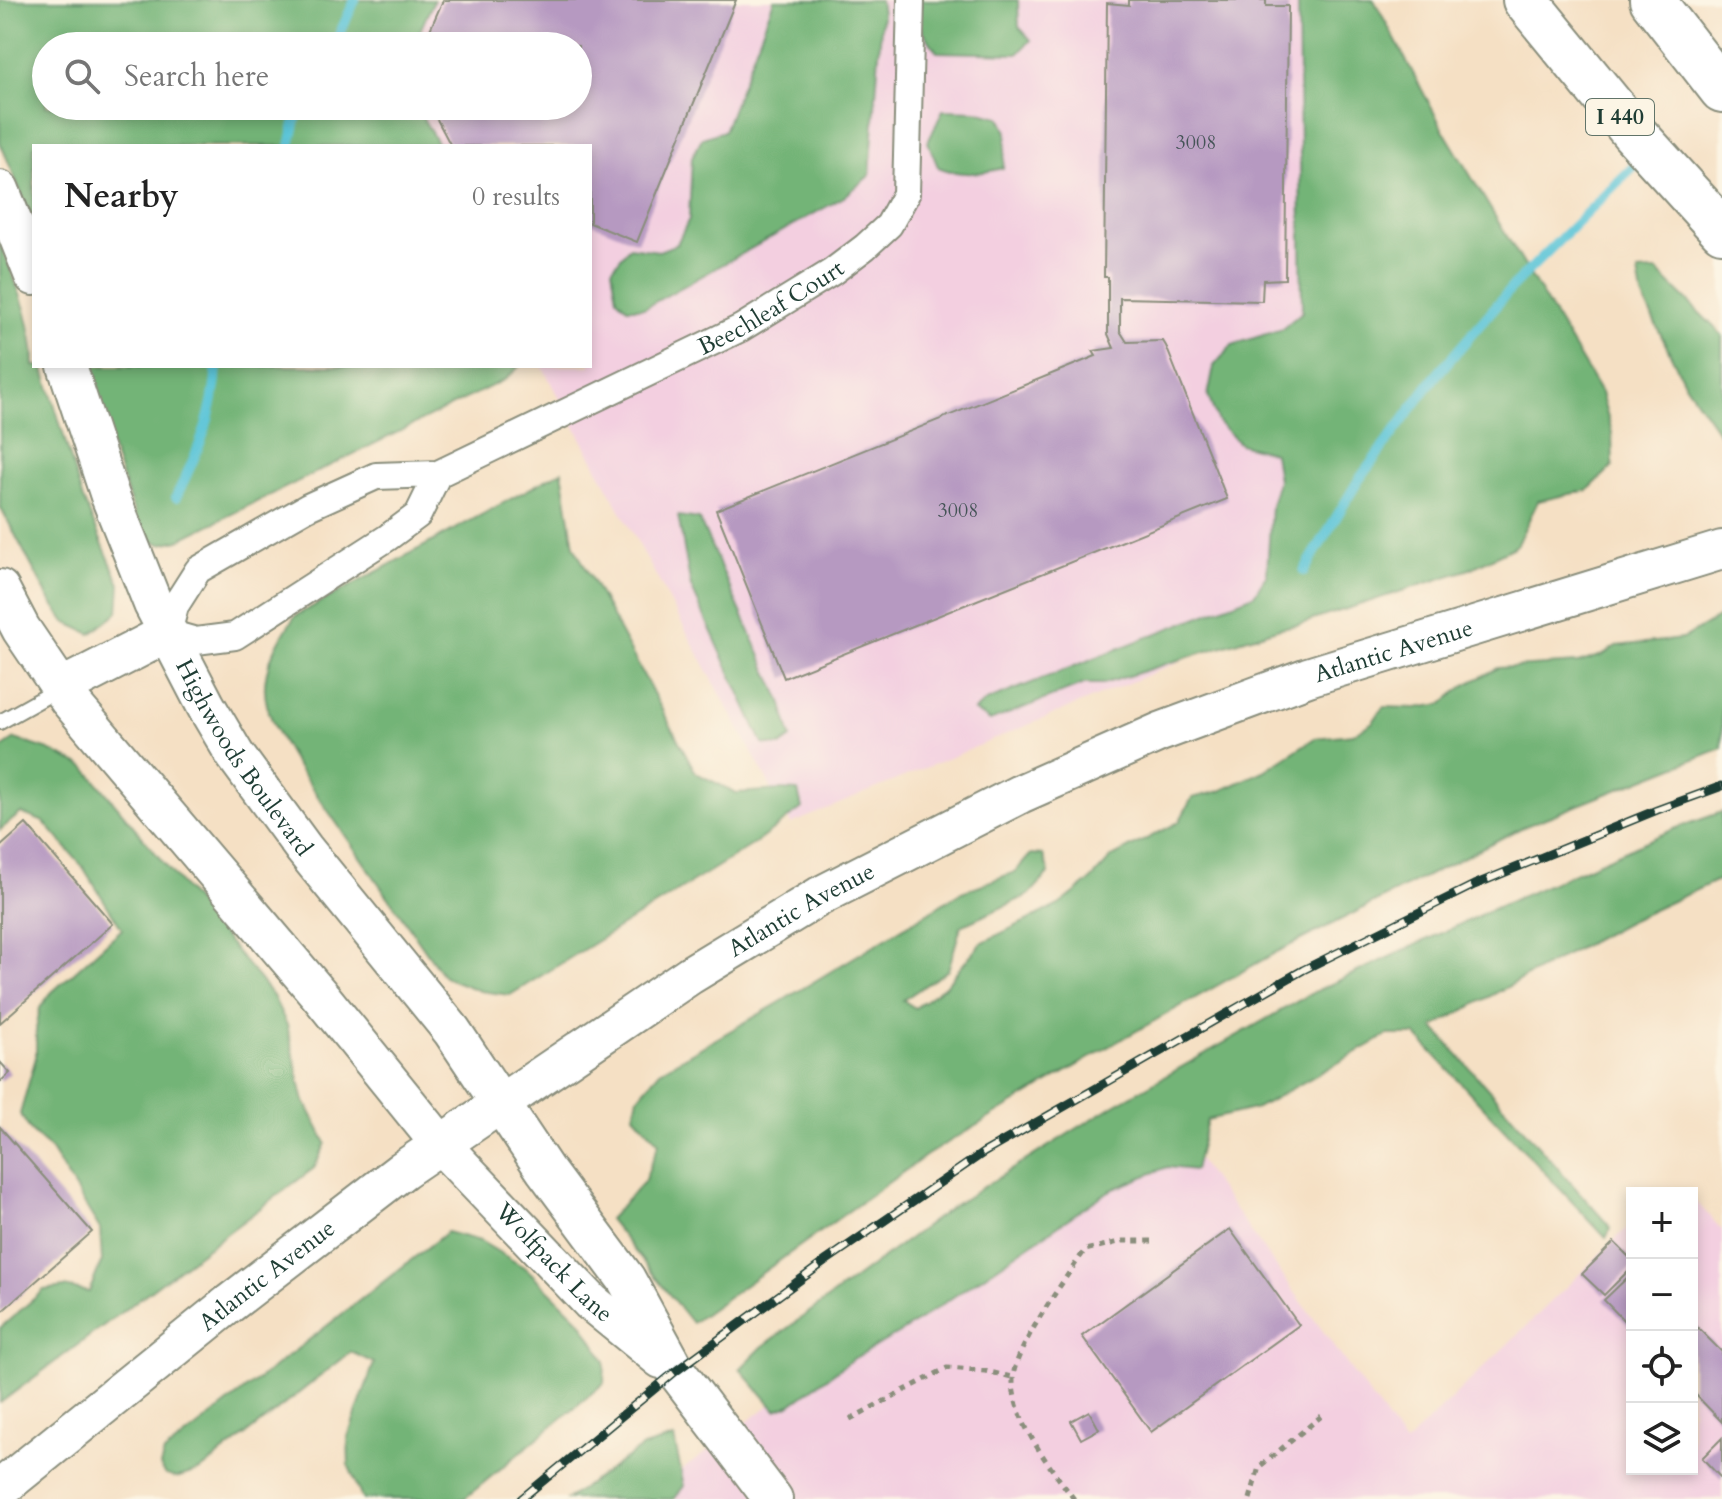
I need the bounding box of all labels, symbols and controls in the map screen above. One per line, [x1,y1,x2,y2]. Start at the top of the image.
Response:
search box [32,32,592,120]
icon: search [60,54,104,98]
text: Search here [124,56,269,97]
road number: I 440 [1586,99,1654,135]
house number: 3008 [1176,129,1216,156]
text: Nearby [64,173,179,219]
text: 0 results [472,179,560,214]
street label: Beechleaf Court [692,252,851,363]
house number: 3008 [938,497,978,524]
street label: Atlantic Avenue [1310,611,1477,691]
street label: Highwoods Boulevard [168,653,320,863]
street label: Atlantic Avenue [721,854,880,965]
map controls [1626,1187,1698,1475]
button: + [1626,1187,1698,1259]
street label: Wolfpack Lane [487,1194,620,1330]
street label: Atlantic Avenue [192,1212,342,1339]
button: − [1626,1259,1698,1331]
button: locate [1626,1331,1698,1403]
button: layers [1626,1403,1698,1475]

